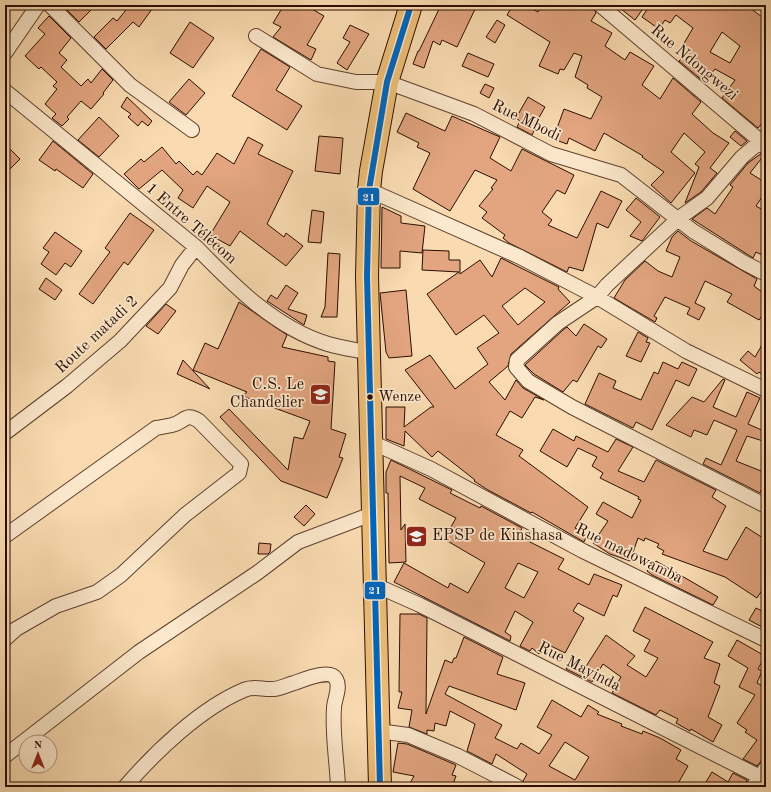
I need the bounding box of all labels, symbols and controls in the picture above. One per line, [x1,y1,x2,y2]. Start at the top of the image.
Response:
street label: Rue Ndongwezi [647,22,741,104]
street label: Rue Mbodi [489,98,563,144]
street label: 1 Entre Télécom [143,180,240,268]
line badge: 21 [357,187,380,206]
text: 21 [363,193,375,204]
street label: Route matadi 2 [53,293,141,377]
place label: C.S. Le Chandelier [230,377,304,411]
school or university icon: C.S. Le Chandelier [307,381,333,407]
place label: Wenze [378,390,421,405]
marker: Wenze [365,392,375,402]
street label: Rue madowamba [573,521,685,587]
school or university icon: EPSP de Kinshasa [403,523,429,549]
place label: EPSP de Kinshasa [432,528,563,544]
line badge: 21 [364,581,386,600]
text: 21 [369,586,381,597]
street label: Rue Mayinda [535,639,623,695]
north arrow [18,734,58,774]
text: N [34,740,43,751]

